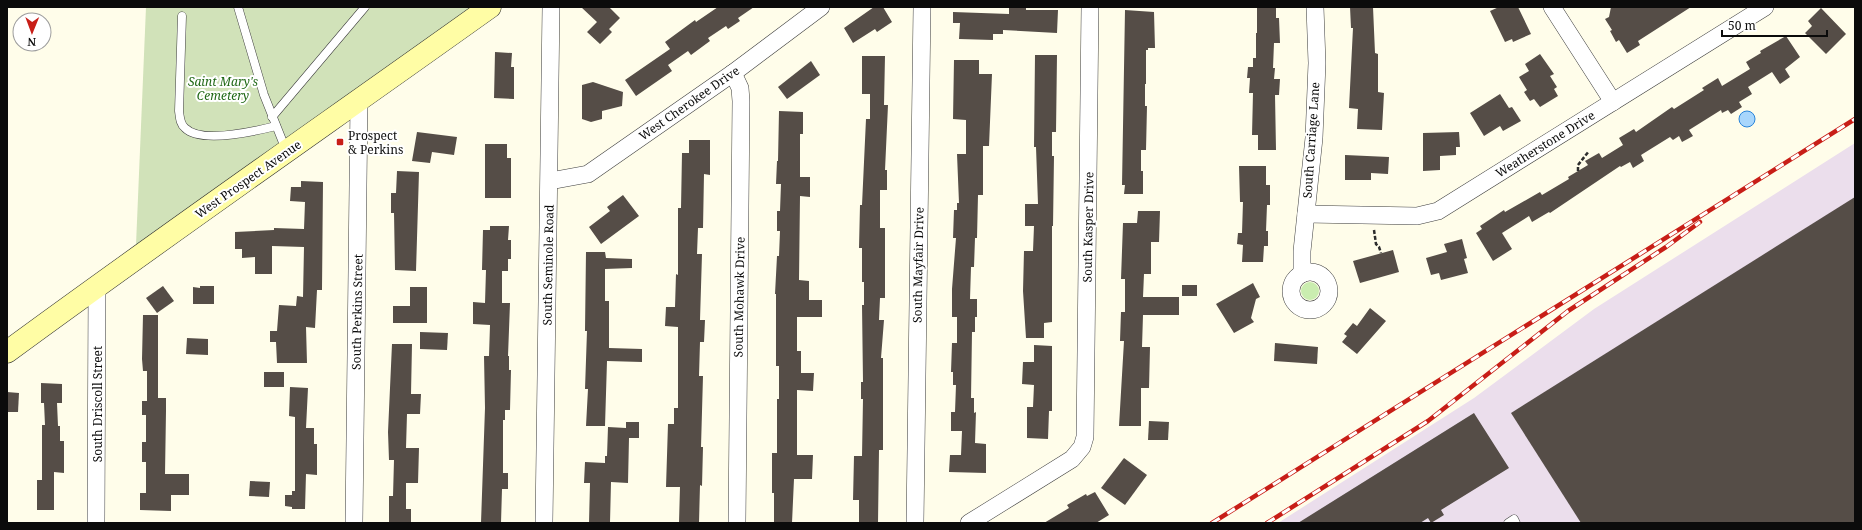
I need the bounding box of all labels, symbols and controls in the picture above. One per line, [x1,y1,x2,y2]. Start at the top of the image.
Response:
north arrow [12,12,52,52]
scale bar [1722,12,1827,38]
text: 50 m [1728,17,1756,34]
text: N [27,35,36,50]
street label: West Cherokee Drive [635,62,743,144]
park label: Saint Mary's Cemetery [188,73,259,104]
street label: South Carriage Lane [1298,81,1324,199]
street label: Weatherstone Drive [1492,106,1598,182]
place label: Prospect & Perkins [348,127,403,158]
street label: West Prospect Avenue [191,136,305,222]
marker: Prospect & Perkins [335,137,345,147]
street label: South Kasper Drive [1079,171,1097,283]
street label: South Seminole Road [538,204,558,326]
street label: South Mayfair Drive [908,207,928,323]
street label: South Mohawk Drive [729,237,749,357]
street label: South Perkins Street [347,254,367,370]
street label: South Driscoll Street [89,346,106,462]

